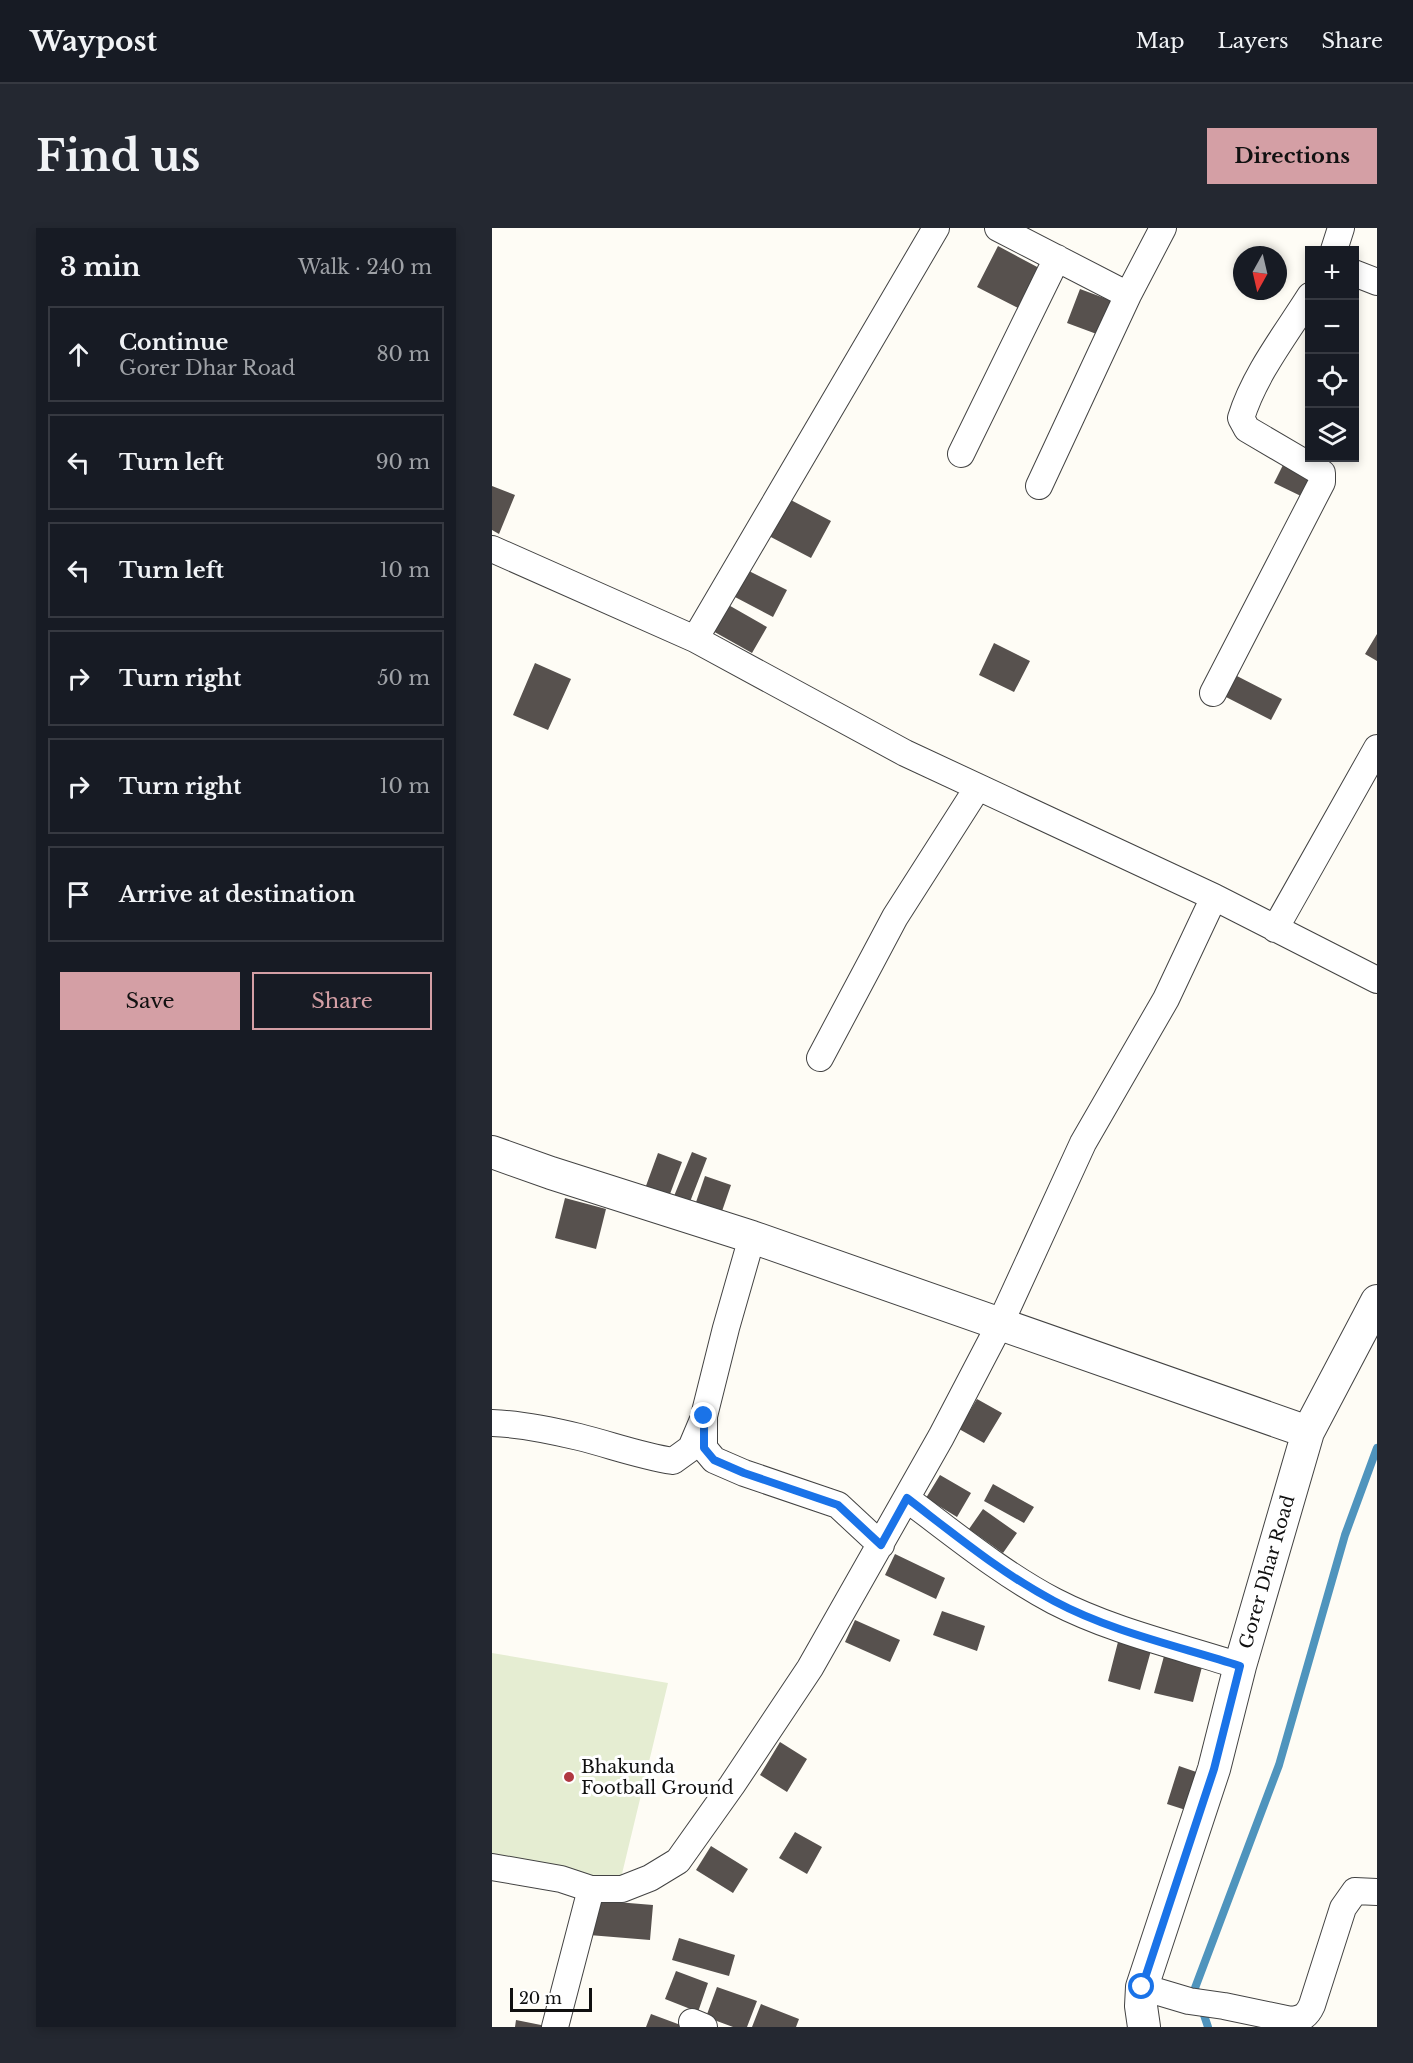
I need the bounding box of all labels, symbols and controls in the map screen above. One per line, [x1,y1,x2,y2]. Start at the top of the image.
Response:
text: Waypost [30,24,157,59]
text: Map [1136,28,1185,54]
text: Layers [1218,28,1289,54]
text: Share [1322,28,1383,54]
button: Directions [1207,128,1377,184]
text: Find us [36,130,200,182]
north arrow [1233,246,1287,300]
map controls [1305,246,1359,462]
button: + [1305,246,1359,300]
text: 3 min [60,251,141,283]
text: Walk · 240 m [298,255,432,279]
button: − [1305,300,1359,354]
text: Continue [119,329,228,356]
icon: ahead [62,338,95,371]
text: 80 m [376,342,430,366]
button: locate [1305,354,1359,408]
text: Gorer Dhar Road [119,356,295,380]
button: layers [1305,408,1359,462]
icon: left [62,446,95,479]
text: Turn left [119,449,224,476]
text: 90 m [376,450,430,474]
icon: left [62,554,95,587]
text: Turn left [119,557,224,584]
text: 10 m [380,558,430,582]
icon: right [62,662,95,695]
text: Turn right [119,665,241,692]
text: 50 m [377,666,430,690]
icon: right [62,770,95,803]
text: Turn right [119,773,241,800]
text: 10 m [380,774,430,798]
icon: arrive [62,878,95,911]
text: Arrive at destination [119,881,356,908]
button: Save [60,972,240,1030]
button: Share [252,972,432,1030]
route end [690,1402,716,1428]
street label: Gorer Dhar Road [1235,1493,1299,1651]
place label: Bhakunda Football Ground [581,1756,734,1799]
marker: Bhakunda Football Ground [562,1770,576,1784]
route start [1128,1973,1154,1999]
scale bar [510,1985,592,2012]
text: 20 m [519,1988,562,2008]

